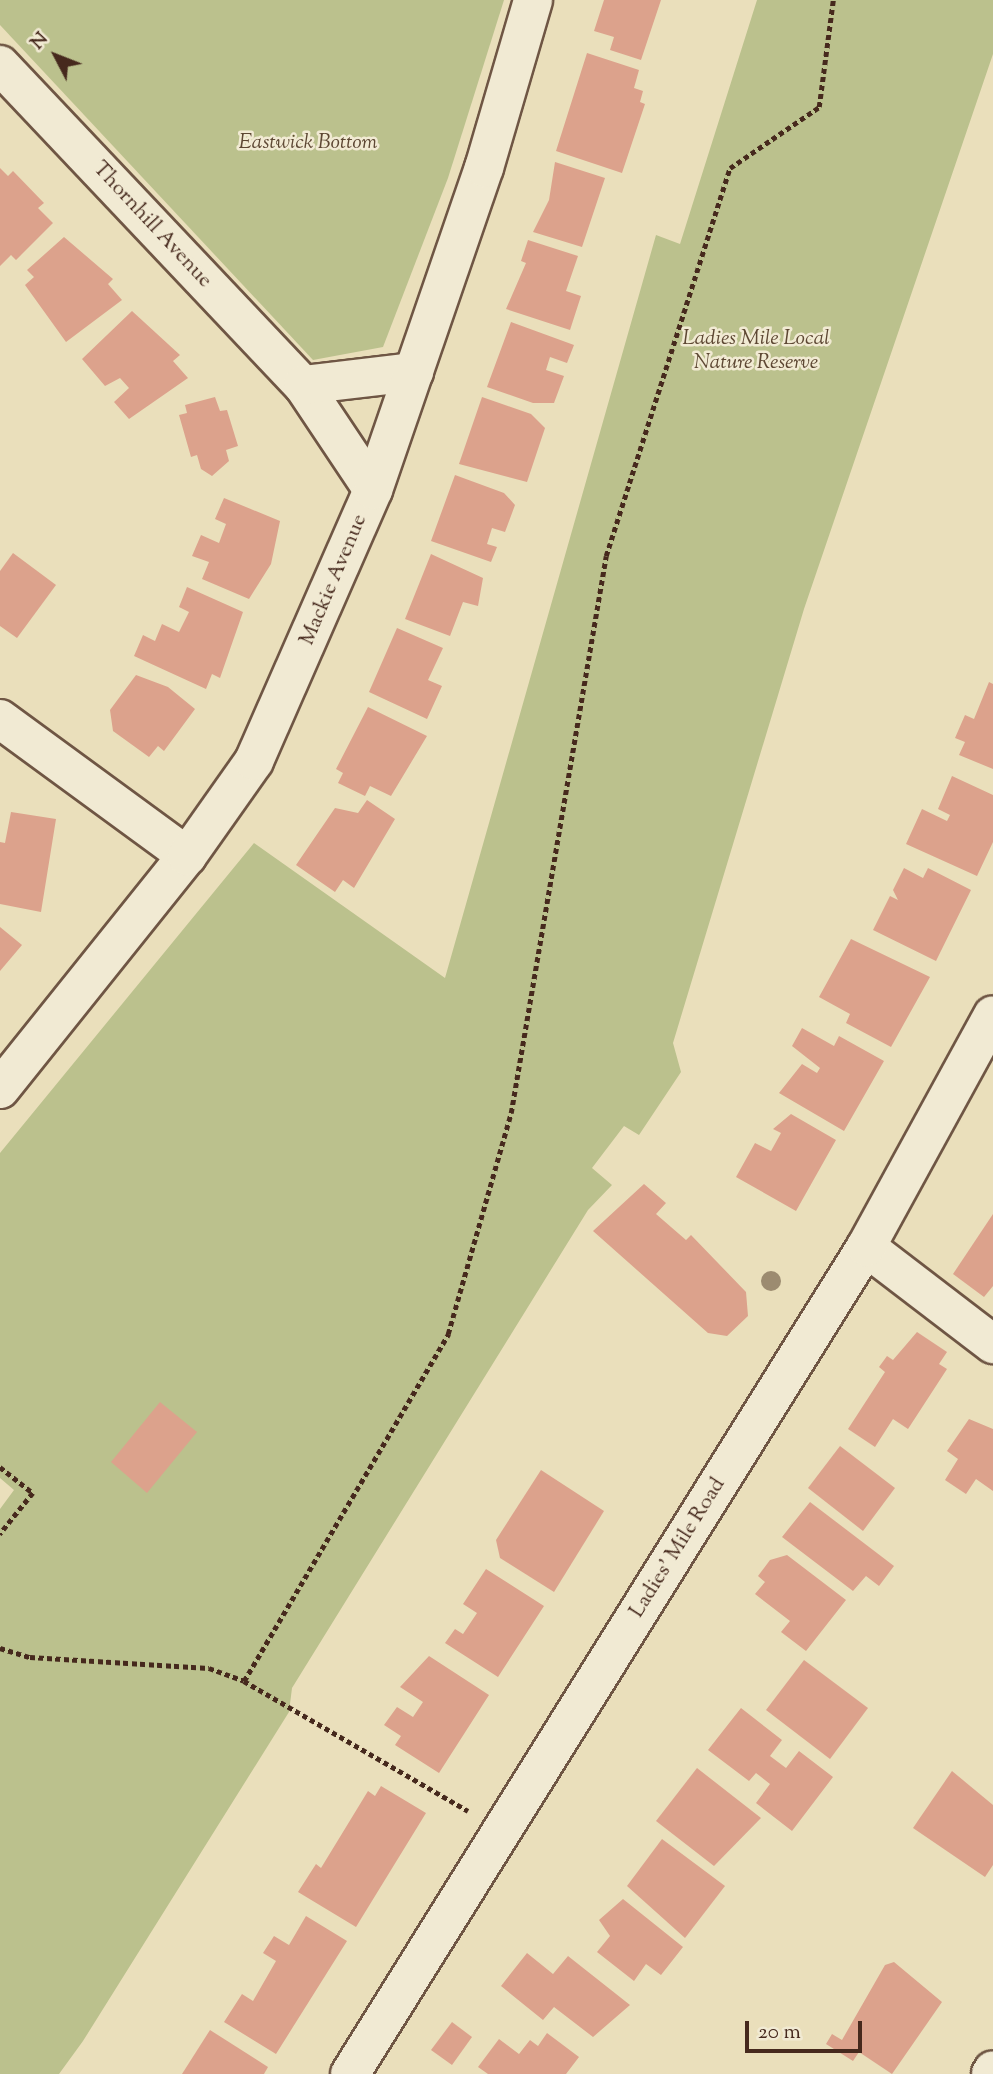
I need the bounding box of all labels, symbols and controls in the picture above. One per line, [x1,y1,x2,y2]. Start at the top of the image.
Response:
north arrow [21,21,91,91]
text: N [25,27,55,56]
park label: Eastwick Bottom [239,130,377,156]
street label: Thornhill Avenue [87,157,217,293]
park label: Ladies Mile Local Nature Reserve [682,326,830,376]
street label: Mackie Avenue [295,511,373,649]
street label: Ladies' Mile Road [625,1473,731,1623]
scale bar [748,2008,865,2052]
text: 20 m [758,2018,801,2048]

